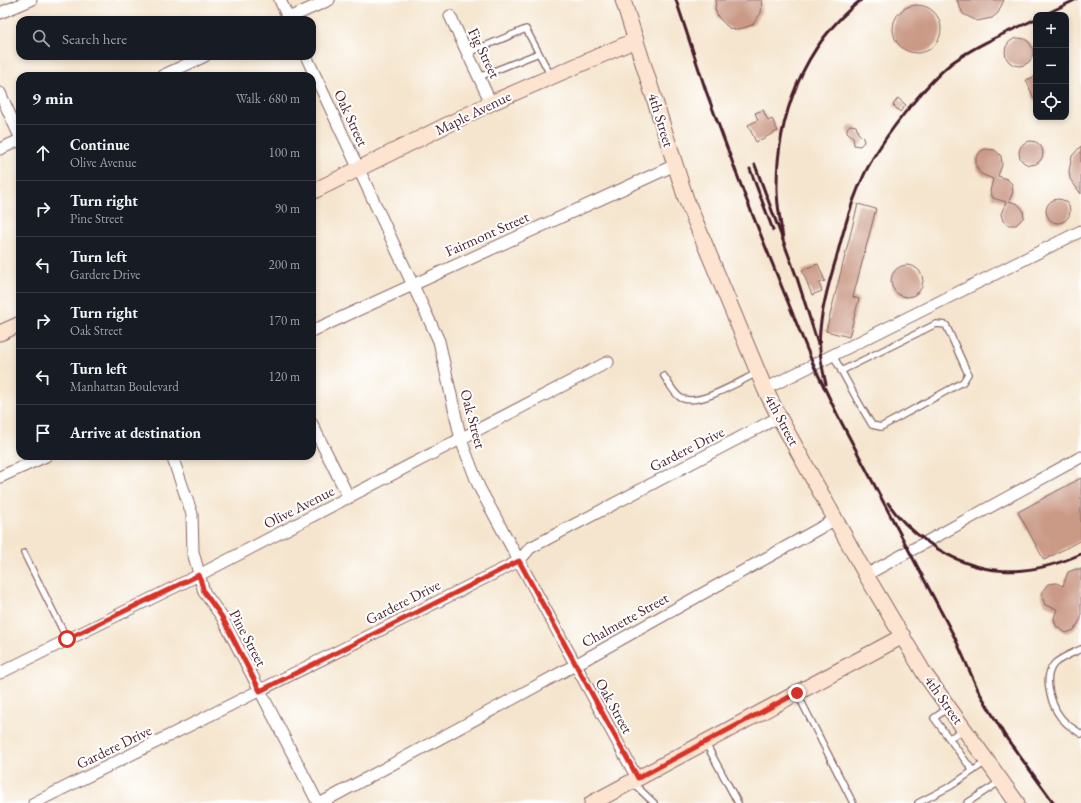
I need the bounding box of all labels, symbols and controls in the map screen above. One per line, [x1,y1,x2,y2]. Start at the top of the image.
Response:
map controls [1033,12,1069,120]
button: + [1033,12,1069,48]
search box [16,16,316,60]
street label: Fig Street [464,24,505,81]
icon: search [30,27,52,49]
text: Search here [62,29,127,48]
button: − [1033,48,1069,84]
button: locate [1033,84,1069,120]
street label: Oak Street [330,86,373,149]
street label: Maple Avenue [432,86,514,139]
text: 9 min [32,87,73,109]
text: Walk · 680 m [236,90,300,107]
street label: 4th Street [644,90,679,149]
text: Continue [70,135,130,154]
icon: ahead [32,142,54,164]
text: 100 m [269,144,300,161]
text: Olive Avenue [70,154,137,171]
text: Turn right [70,191,138,210]
icon: right [32,198,54,220]
text: 90 m [275,200,300,217]
street label: Fairmont Street [442,207,532,260]
text: Pine Street [70,210,123,227]
text: Turn left [70,247,127,266]
icon: left [32,254,54,276]
text: 200 m [269,256,300,273]
text: Gardere Drive [70,266,140,283]
text: Turn right [70,303,138,322]
icon: right [32,310,54,332]
text: 170 m [269,312,300,329]
text: Oak Street [70,322,122,339]
text: Turn left [70,359,127,378]
icon: left [32,366,54,388]
text: 120 m [269,368,300,385]
text: Manhattan Boulevard [70,378,179,395]
street label: Oak Street [456,387,491,451]
street label: 4th Street [761,391,804,449]
icon: arrive [32,422,54,444]
street label: Gardere Drive [646,422,727,475]
text: Arrive at destination [70,423,201,442]
street label: Olive Avenue [260,481,337,532]
street label: Gardere Drive [362,575,443,628]
street label: Chalmette Street [578,588,672,651]
street label: Pine Street [226,606,271,670]
route start [58,630,76,648]
street label: 4th Street [921,671,968,728]
street label: Oak Street [591,675,638,737]
route end [788,684,806,702]
street label: Gardere Drive [73,720,155,773]

